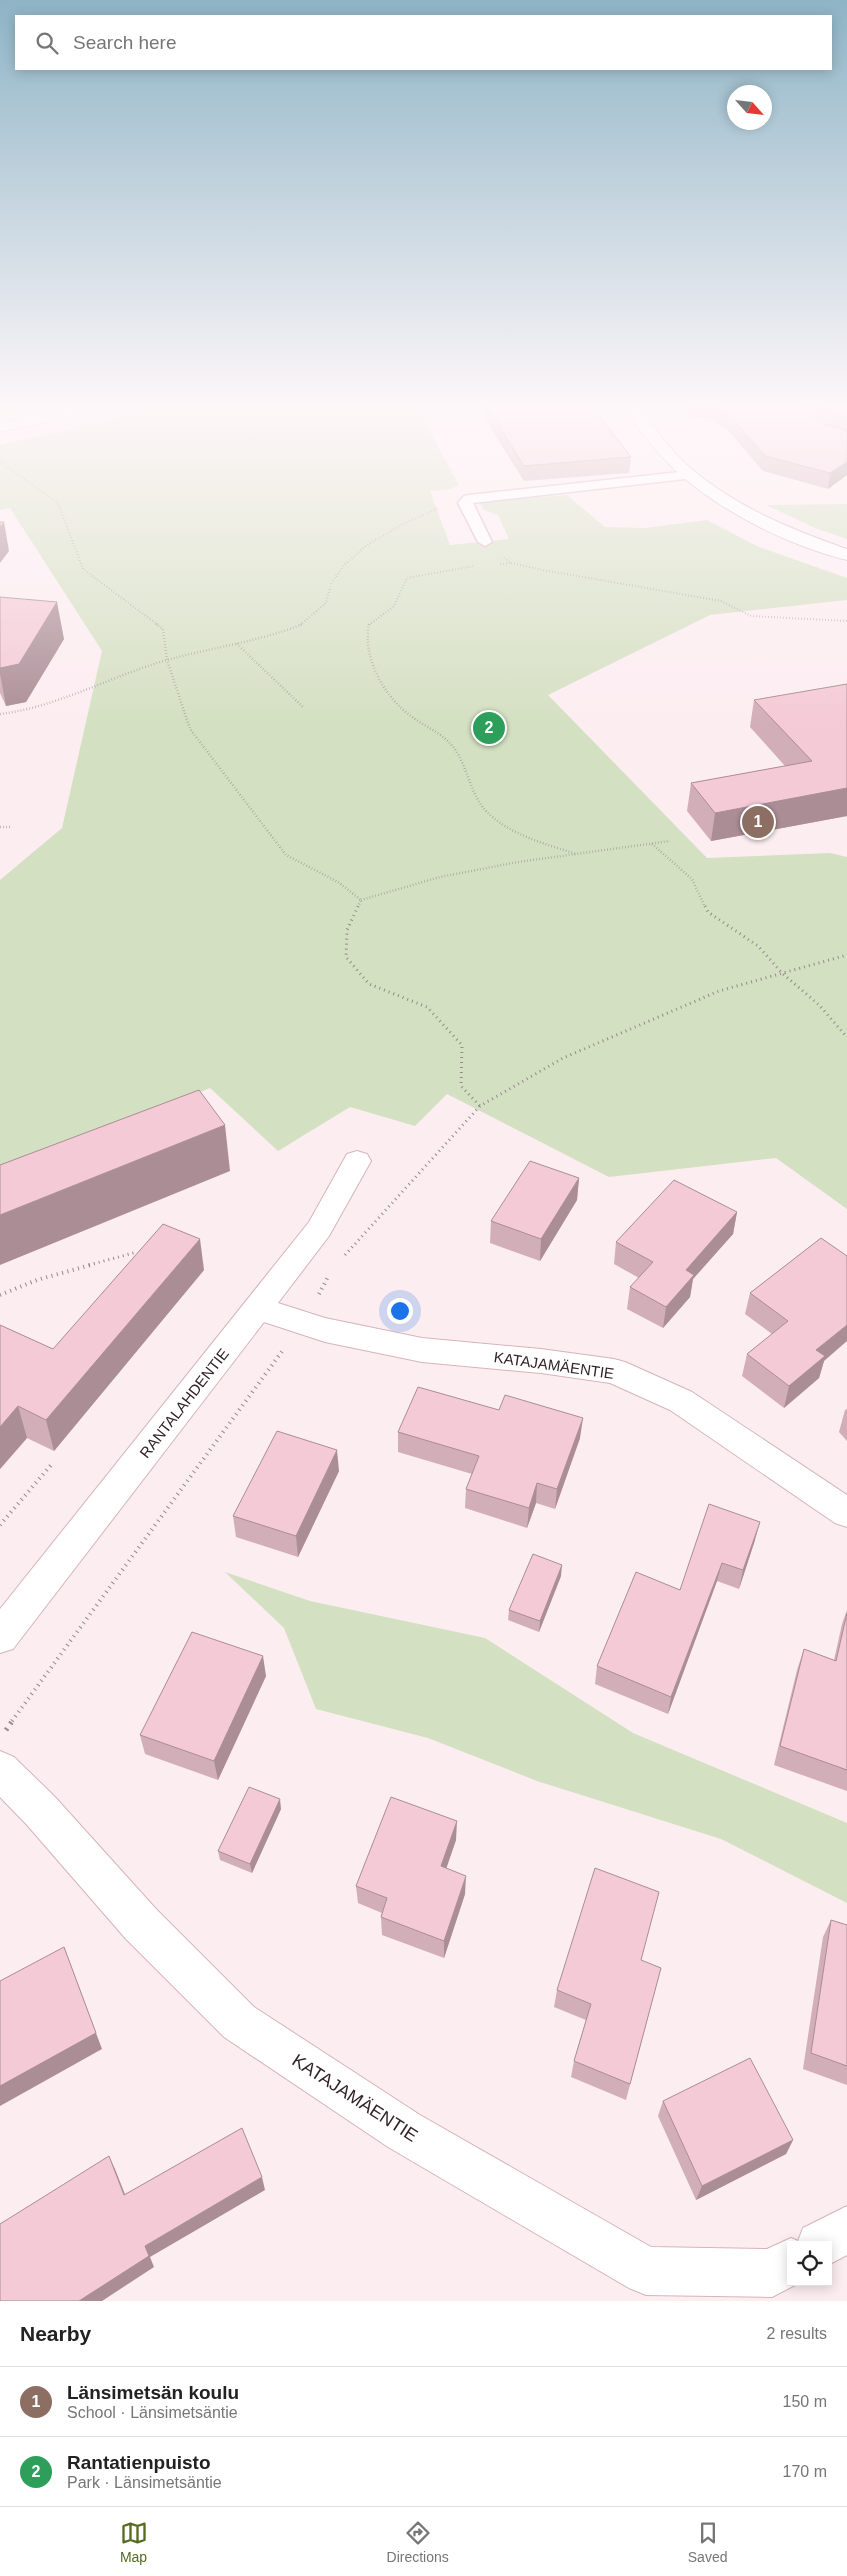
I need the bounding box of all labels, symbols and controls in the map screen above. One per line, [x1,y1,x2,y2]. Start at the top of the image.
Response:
search box [15,15,832,70]
icon: search [33,29,61,57]
text: Search here [73,32,177,53]
north arrow [727,85,772,130]
pin: 2 [473,709,505,747]
pin: 1 [742,803,774,841]
your location [387,1298,413,1324]
street label: RANTALAHDENTIE [136,1345,232,1461]
street label: KATAJAMÄENTIE [493,1348,615,1382]
street label: KATAJAMÄENTIE [289,2050,421,2146]
map controls [787,2241,832,2286]
button: locate [787,2241,832,2286]
text: Nearby [20,2322,91,2345]
text: 2 results [767,2325,827,2342]
text: Länsimetsän koulu [67,2382,239,2403]
text: 1 [32,2393,40,2410]
text: 150 m [783,2393,827,2410]
text: School · Länsimetsäntie [67,2404,238,2421]
text: Rantatienpuisto [67,2452,211,2473]
text: 2 [32,2463,40,2480]
text: 170 m [783,2463,827,2480]
text: Park · Länsimetsäntie [67,2474,222,2491]
tab: Map [120,2519,148,2565]
tab: Directions [387,2519,449,2565]
tab: Saved [688,2519,727,2565]

